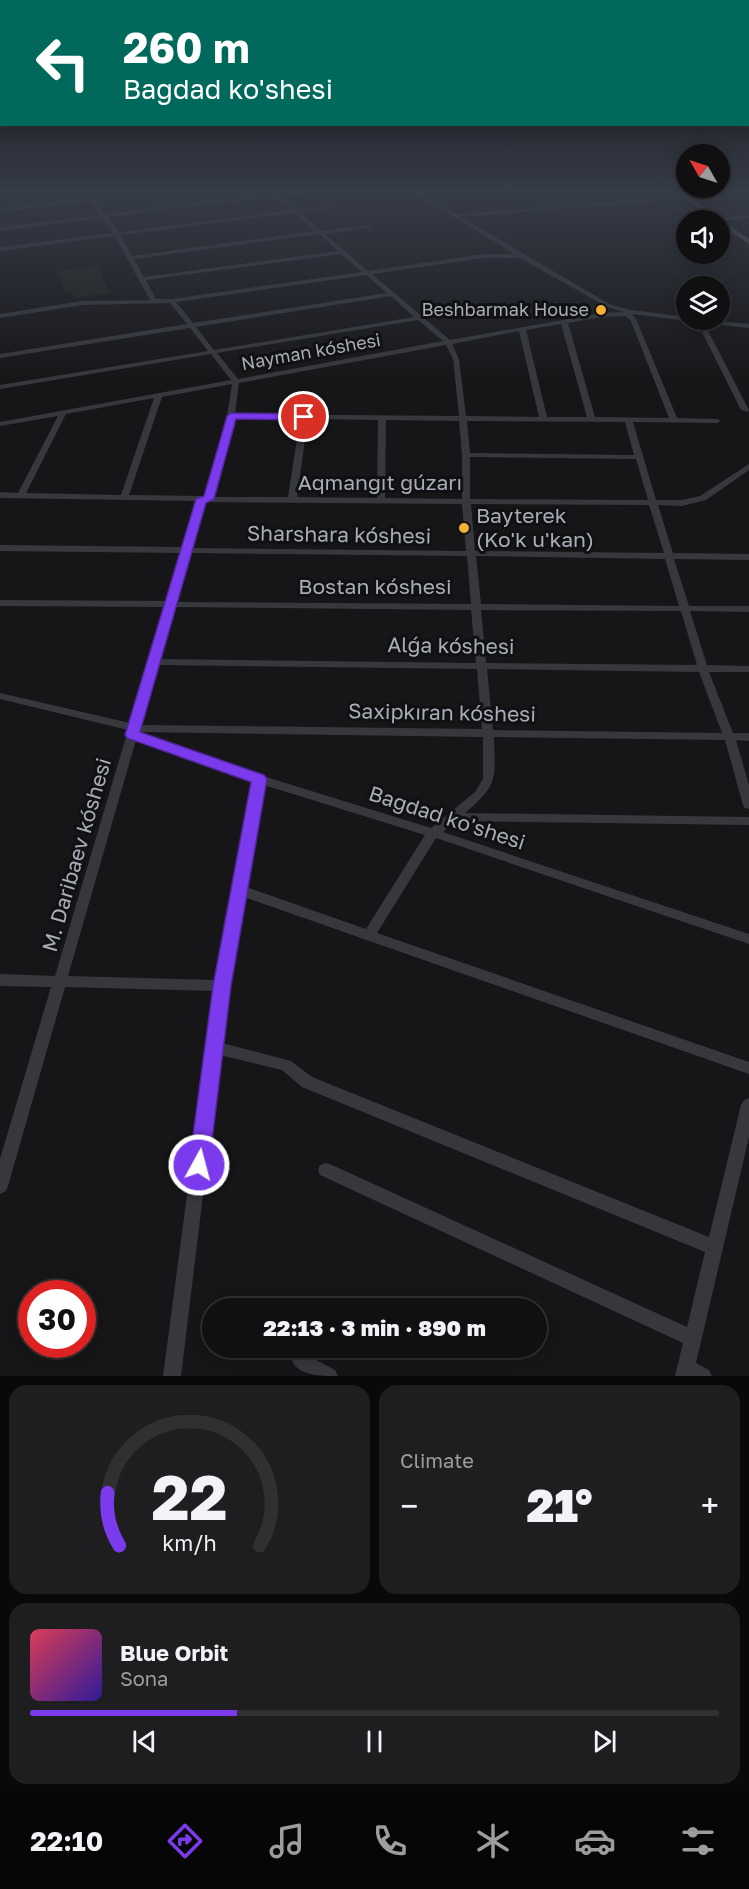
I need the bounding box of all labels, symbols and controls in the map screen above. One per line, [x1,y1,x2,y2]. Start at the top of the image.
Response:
text: 260 m [123,22,250,72]
icon: left [24,24,102,102]
text: Bagdad ko'shesi [123,73,333,105]
north arrow [676,144,730,198]
map controls [676,144,730,330]
button: sound [676,210,730,264]
button: layers [676,276,730,330]
place label: Beshbarmak House [422,298,589,320]
marker: Beshbarmak House [594,303,608,317]
street label: Nayman kóshesi [239,328,382,374]
pin [278,391,329,442]
icon: arrive [287,400,320,433]
street label: Aqmangıt gúzarı [298,469,462,495]
place label: Bayterek (Ko'k u'kan) [476,502,594,552]
street label: Sharshara kóshesi [247,519,431,549]
marker: Bayterek (Ko'k u'kan) [457,521,471,535]
street label: Bostan kóshesi [298,573,452,599]
street label: Alǵa kóshesi [387,631,515,659]
street label: Saxipkıran kóshesi [348,697,536,727]
street label: M. Daribaev kóshesi [36,755,116,955]
street label: Bagdad ko'shesi [366,779,529,855]
position arrow [167,1133,231,1197]
speed limit sign: 30 [18,1280,96,1358]
text: 22:13 · 3 min · 890 m [263,1314,486,1341]
text: Climate [400,1448,474,1472]
text: 22 [151,1459,228,1534]
text: 21° [526,1478,593,1532]
text: − [400,1486,418,1525]
text: + [701,1486,719,1525]
text: km/h [162,1531,217,1557]
text: Blue Orbit [120,1639,228,1666]
text: Sona [120,1666,168,1690]
icon: previous [128,1725,161,1758]
icon: pause [358,1725,391,1758]
icon: next [588,1725,621,1758]
icon: directions [164,1820,206,1862]
icon: music [266,1820,308,1862]
icon: phone [369,1820,411,1862]
icon: climate [472,1820,514,1862]
icon: car [574,1820,616,1862]
icon: filters [677,1820,719,1862]
text: 22:10 [30,1825,103,1857]

